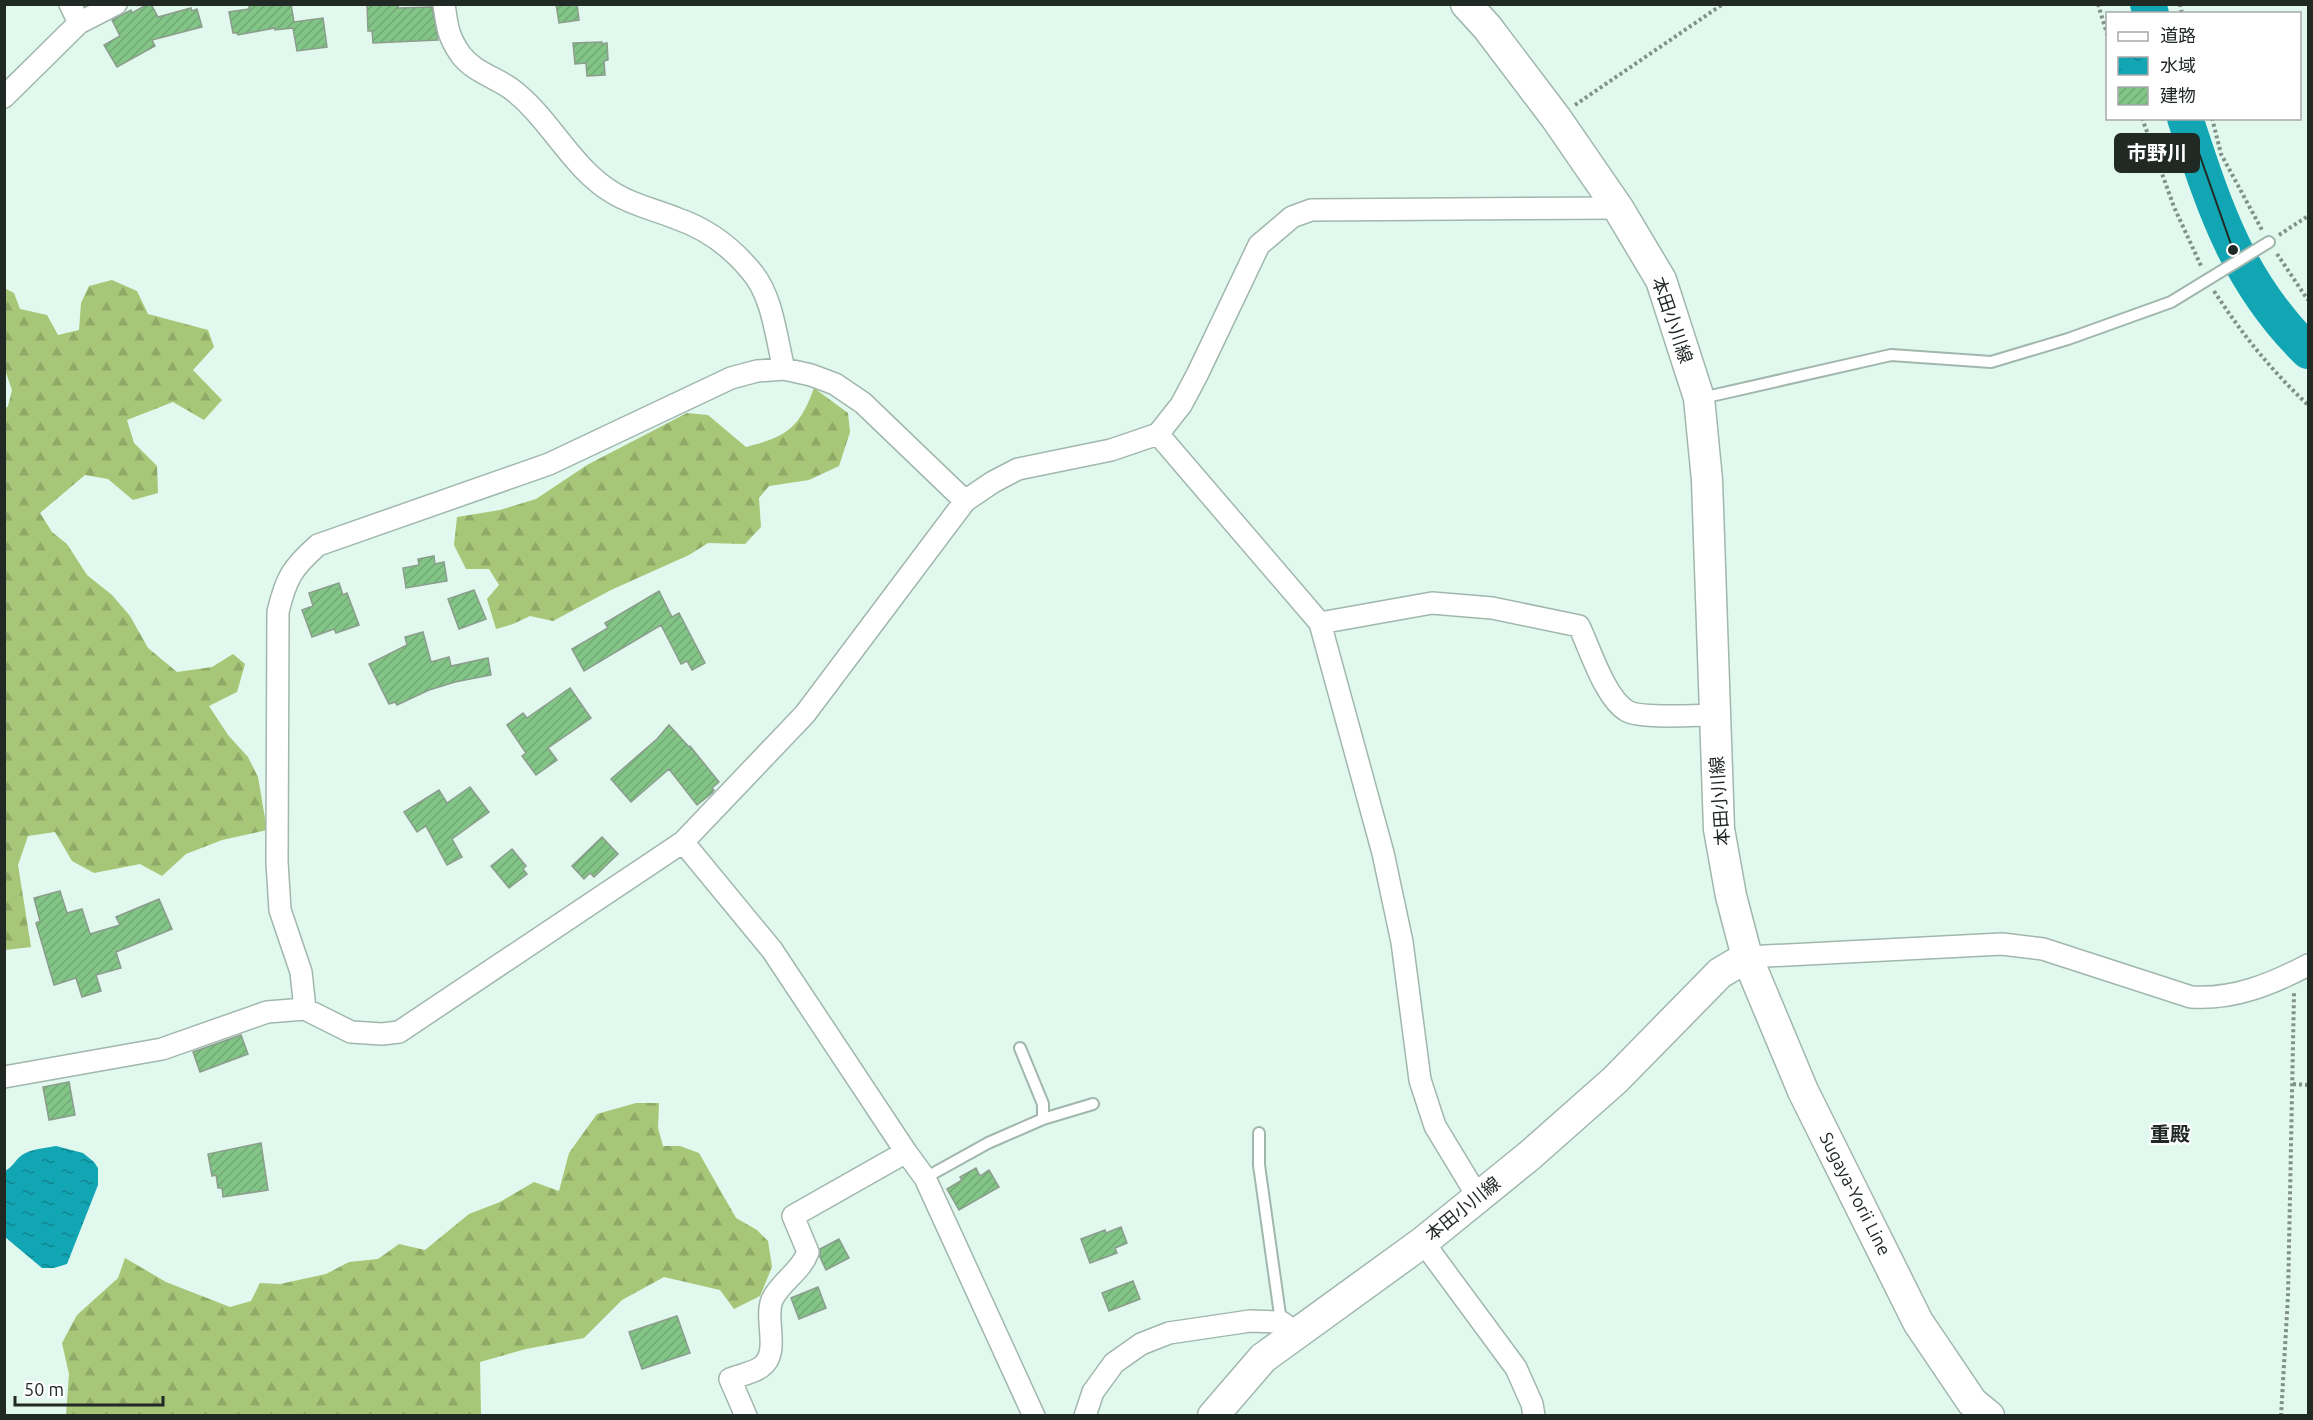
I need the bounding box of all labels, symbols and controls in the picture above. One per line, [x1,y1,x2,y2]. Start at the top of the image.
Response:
legend [2106,12,2301,120]
text: 道路 [2160,25,2196,45]
text: 水域 [2160,55,2196,75]
text: 建物 [2160,85,2196,105]
callout: 市野川 [2115,134,2199,172]
text: 市野川 [2127,141,2187,164]
street label: 本田小川線 [1649,274,1697,365]
street label: 本田小川線 [1706,755,1732,847]
district label: 重殿 [2150,1122,2190,1145]
street label: Sugaya-Yorii Line [1816,1129,1896,1258]
street label: 本田小川線 [1421,1172,1504,1244]
scale bar [15,1369,164,1407]
text: 50 m [24,1379,64,1399]

